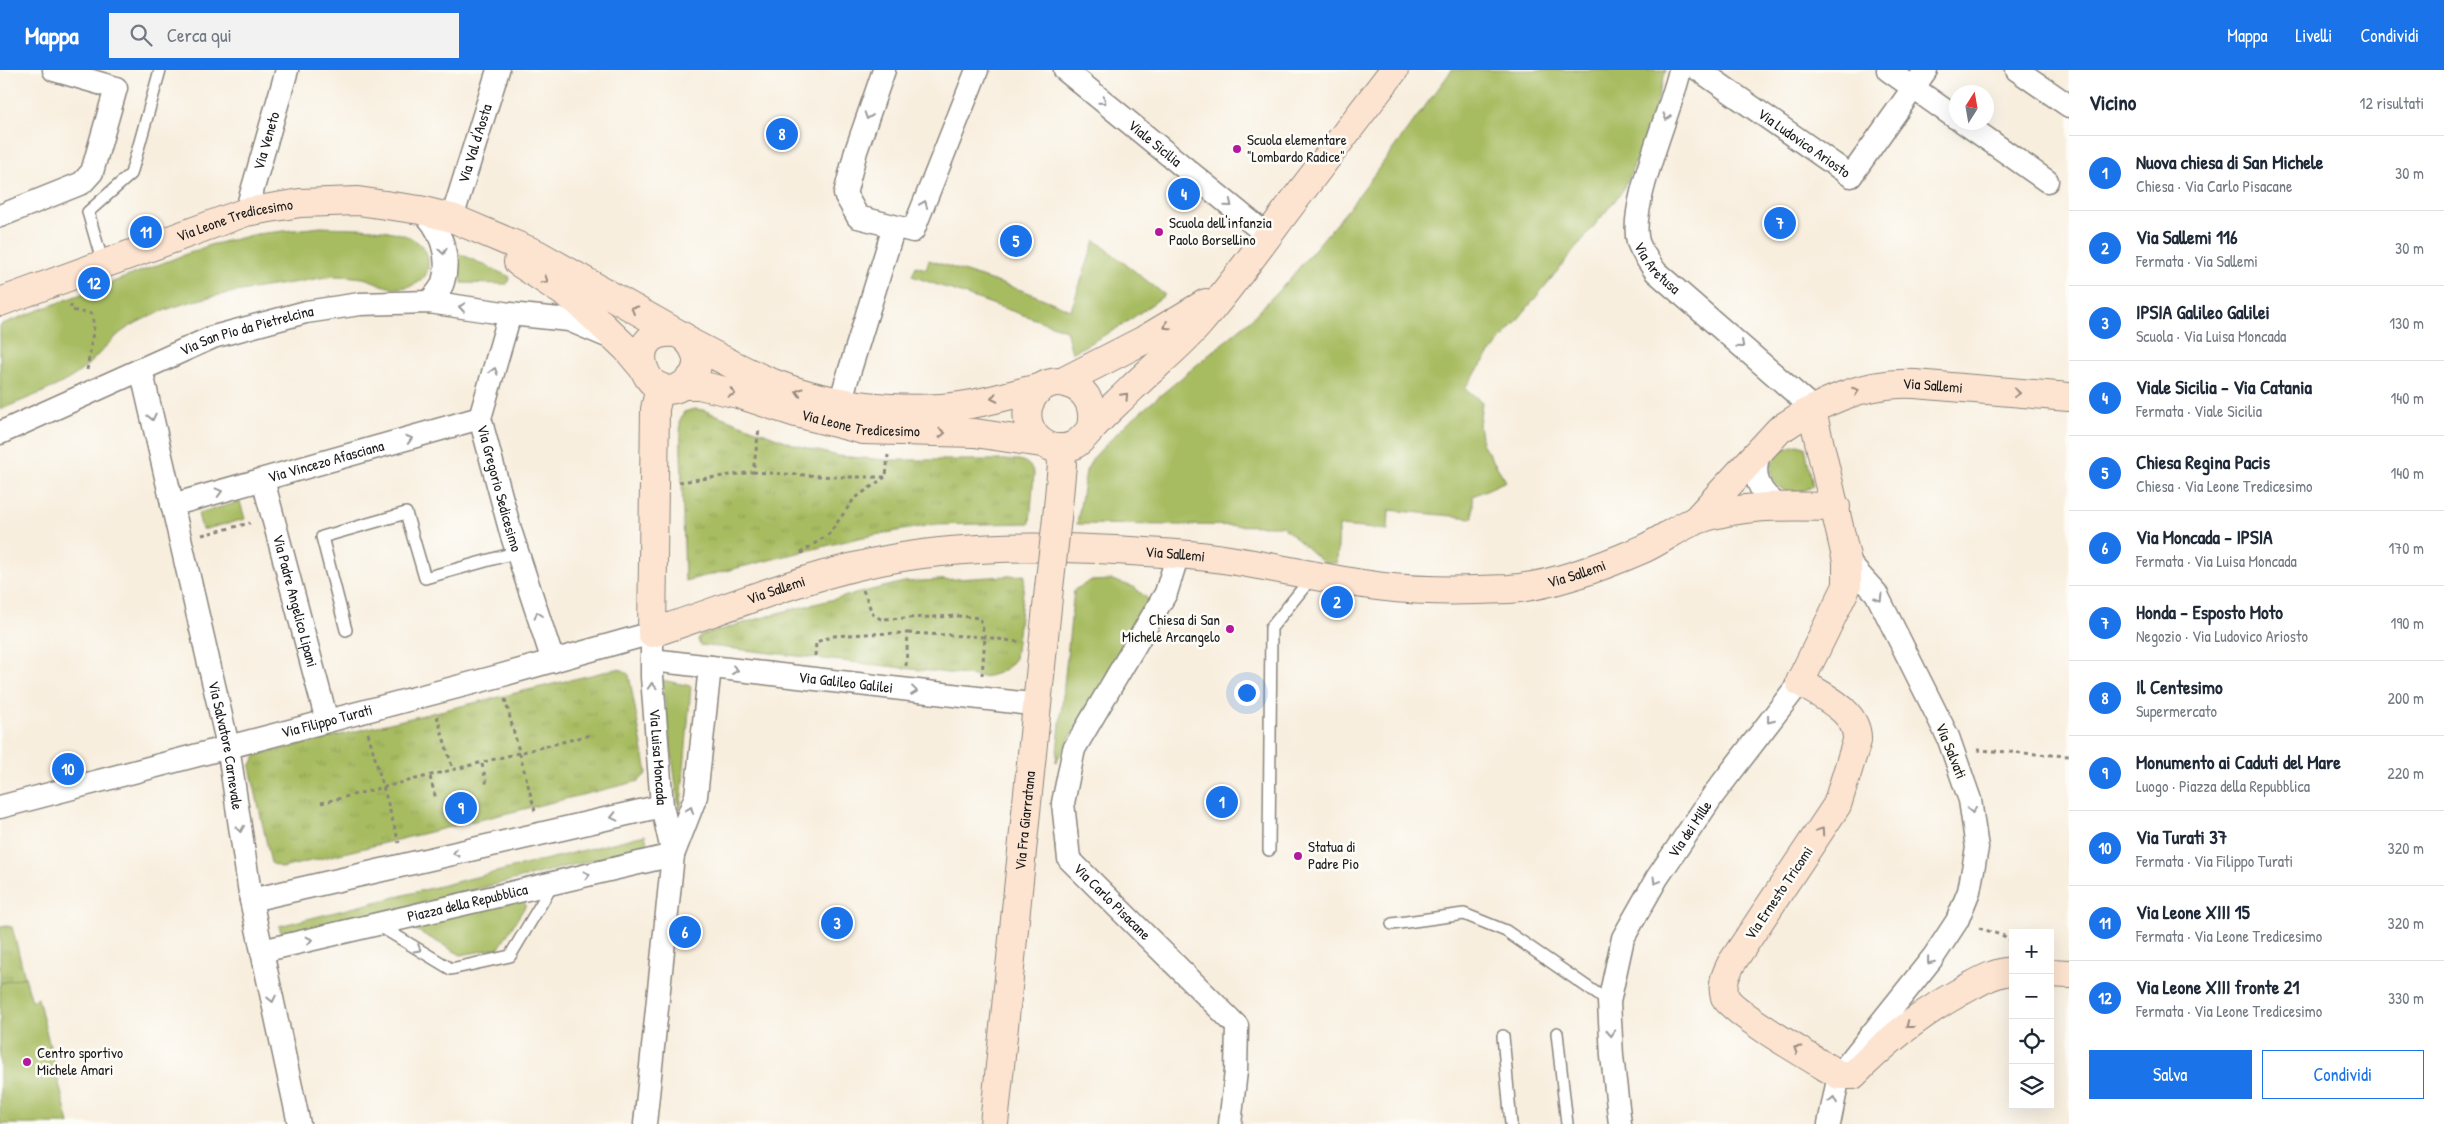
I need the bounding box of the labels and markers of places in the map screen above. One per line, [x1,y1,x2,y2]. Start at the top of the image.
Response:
pin: 8 [766,115,798,153]
place label: Scuola elementare "Lombardo Radice" [1247,129,1347,167]
marker: Scuola elementare "Lombardo Radice" [1231,143,1243,155]
pin: 4 [1168,175,1200,213]
pin: 7 [1764,204,1796,242]
place label: Scuola dell'infanzia Paolo Borsellino [1169,212,1272,250]
pin: 11 [130,213,162,251]
pin: 5 [1000,222,1032,260]
marker: Scuola dell'infanzia Paolo Borsellino [1153,226,1165,238]
pin: 12 [78,264,110,302]
pin: 2 [1321,583,1353,621]
place label: Chiesa di San Michele Arcangelo [1122,609,1220,647]
marker: Chiesa di San Michele Arcangelo [1224,623,1236,635]
pin: 10 [52,750,84,788]
pin: 1 [1206,783,1238,821]
pin: 9 [445,789,477,827]
place label: Statua di Padre Pio [1308,836,1359,874]
marker: Statua di Padre Pio [1292,850,1304,862]
pin: 3 [821,904,853,942]
pin: 6 [669,913,701,951]
place label: Centro sportivo Michele Amari [37,1042,123,1080]
marker: Centro sportivo Michele Amari [21,1056,33,1068]

